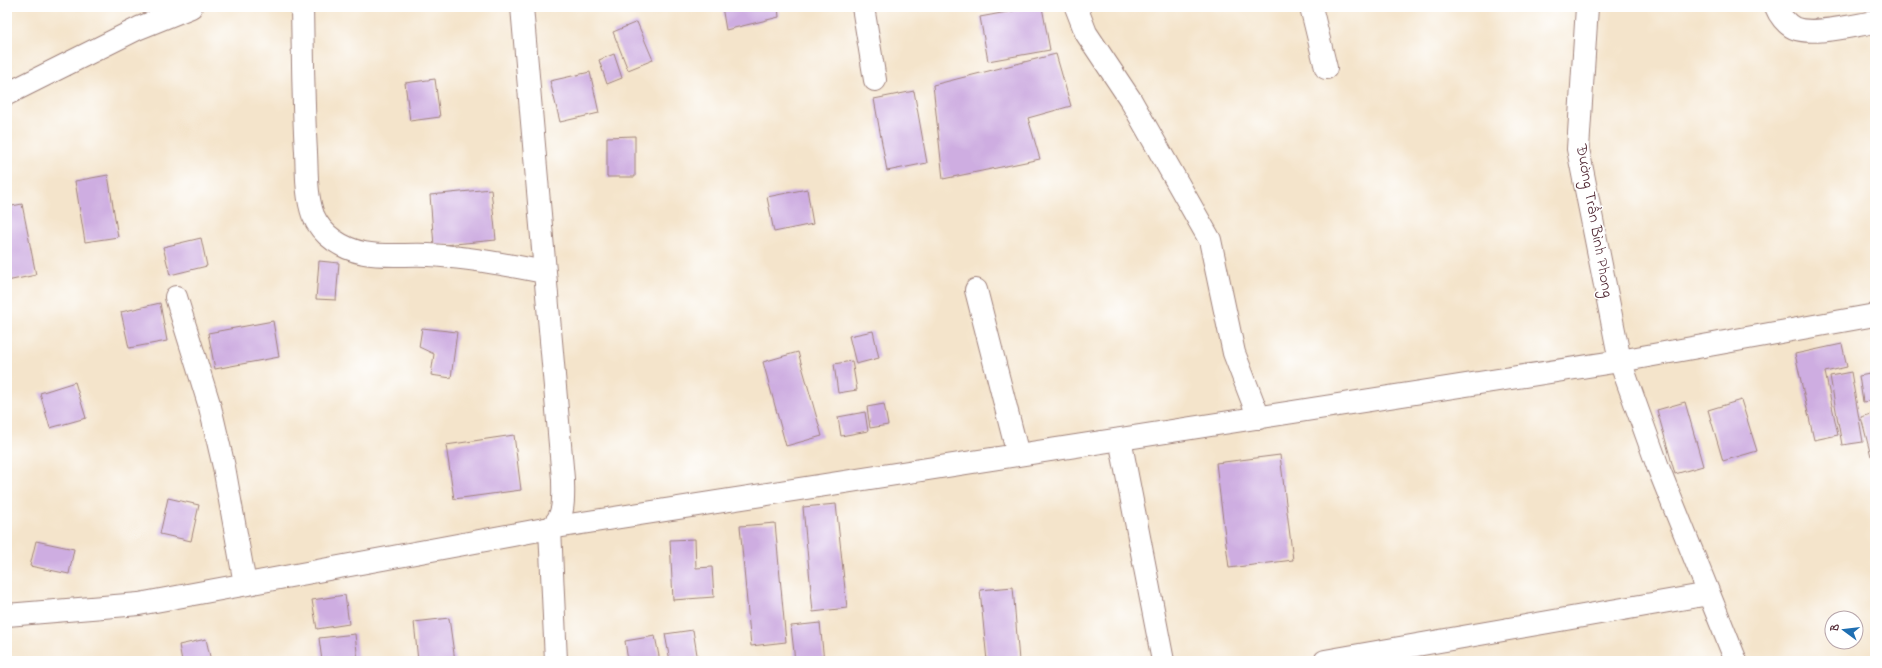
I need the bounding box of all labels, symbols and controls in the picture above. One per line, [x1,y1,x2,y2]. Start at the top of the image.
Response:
street label: Đường Trần Bình Phong [1569,141,1619,300]
north arrow [1824,610,1864,650]
text: B [1826,621,1844,634]

